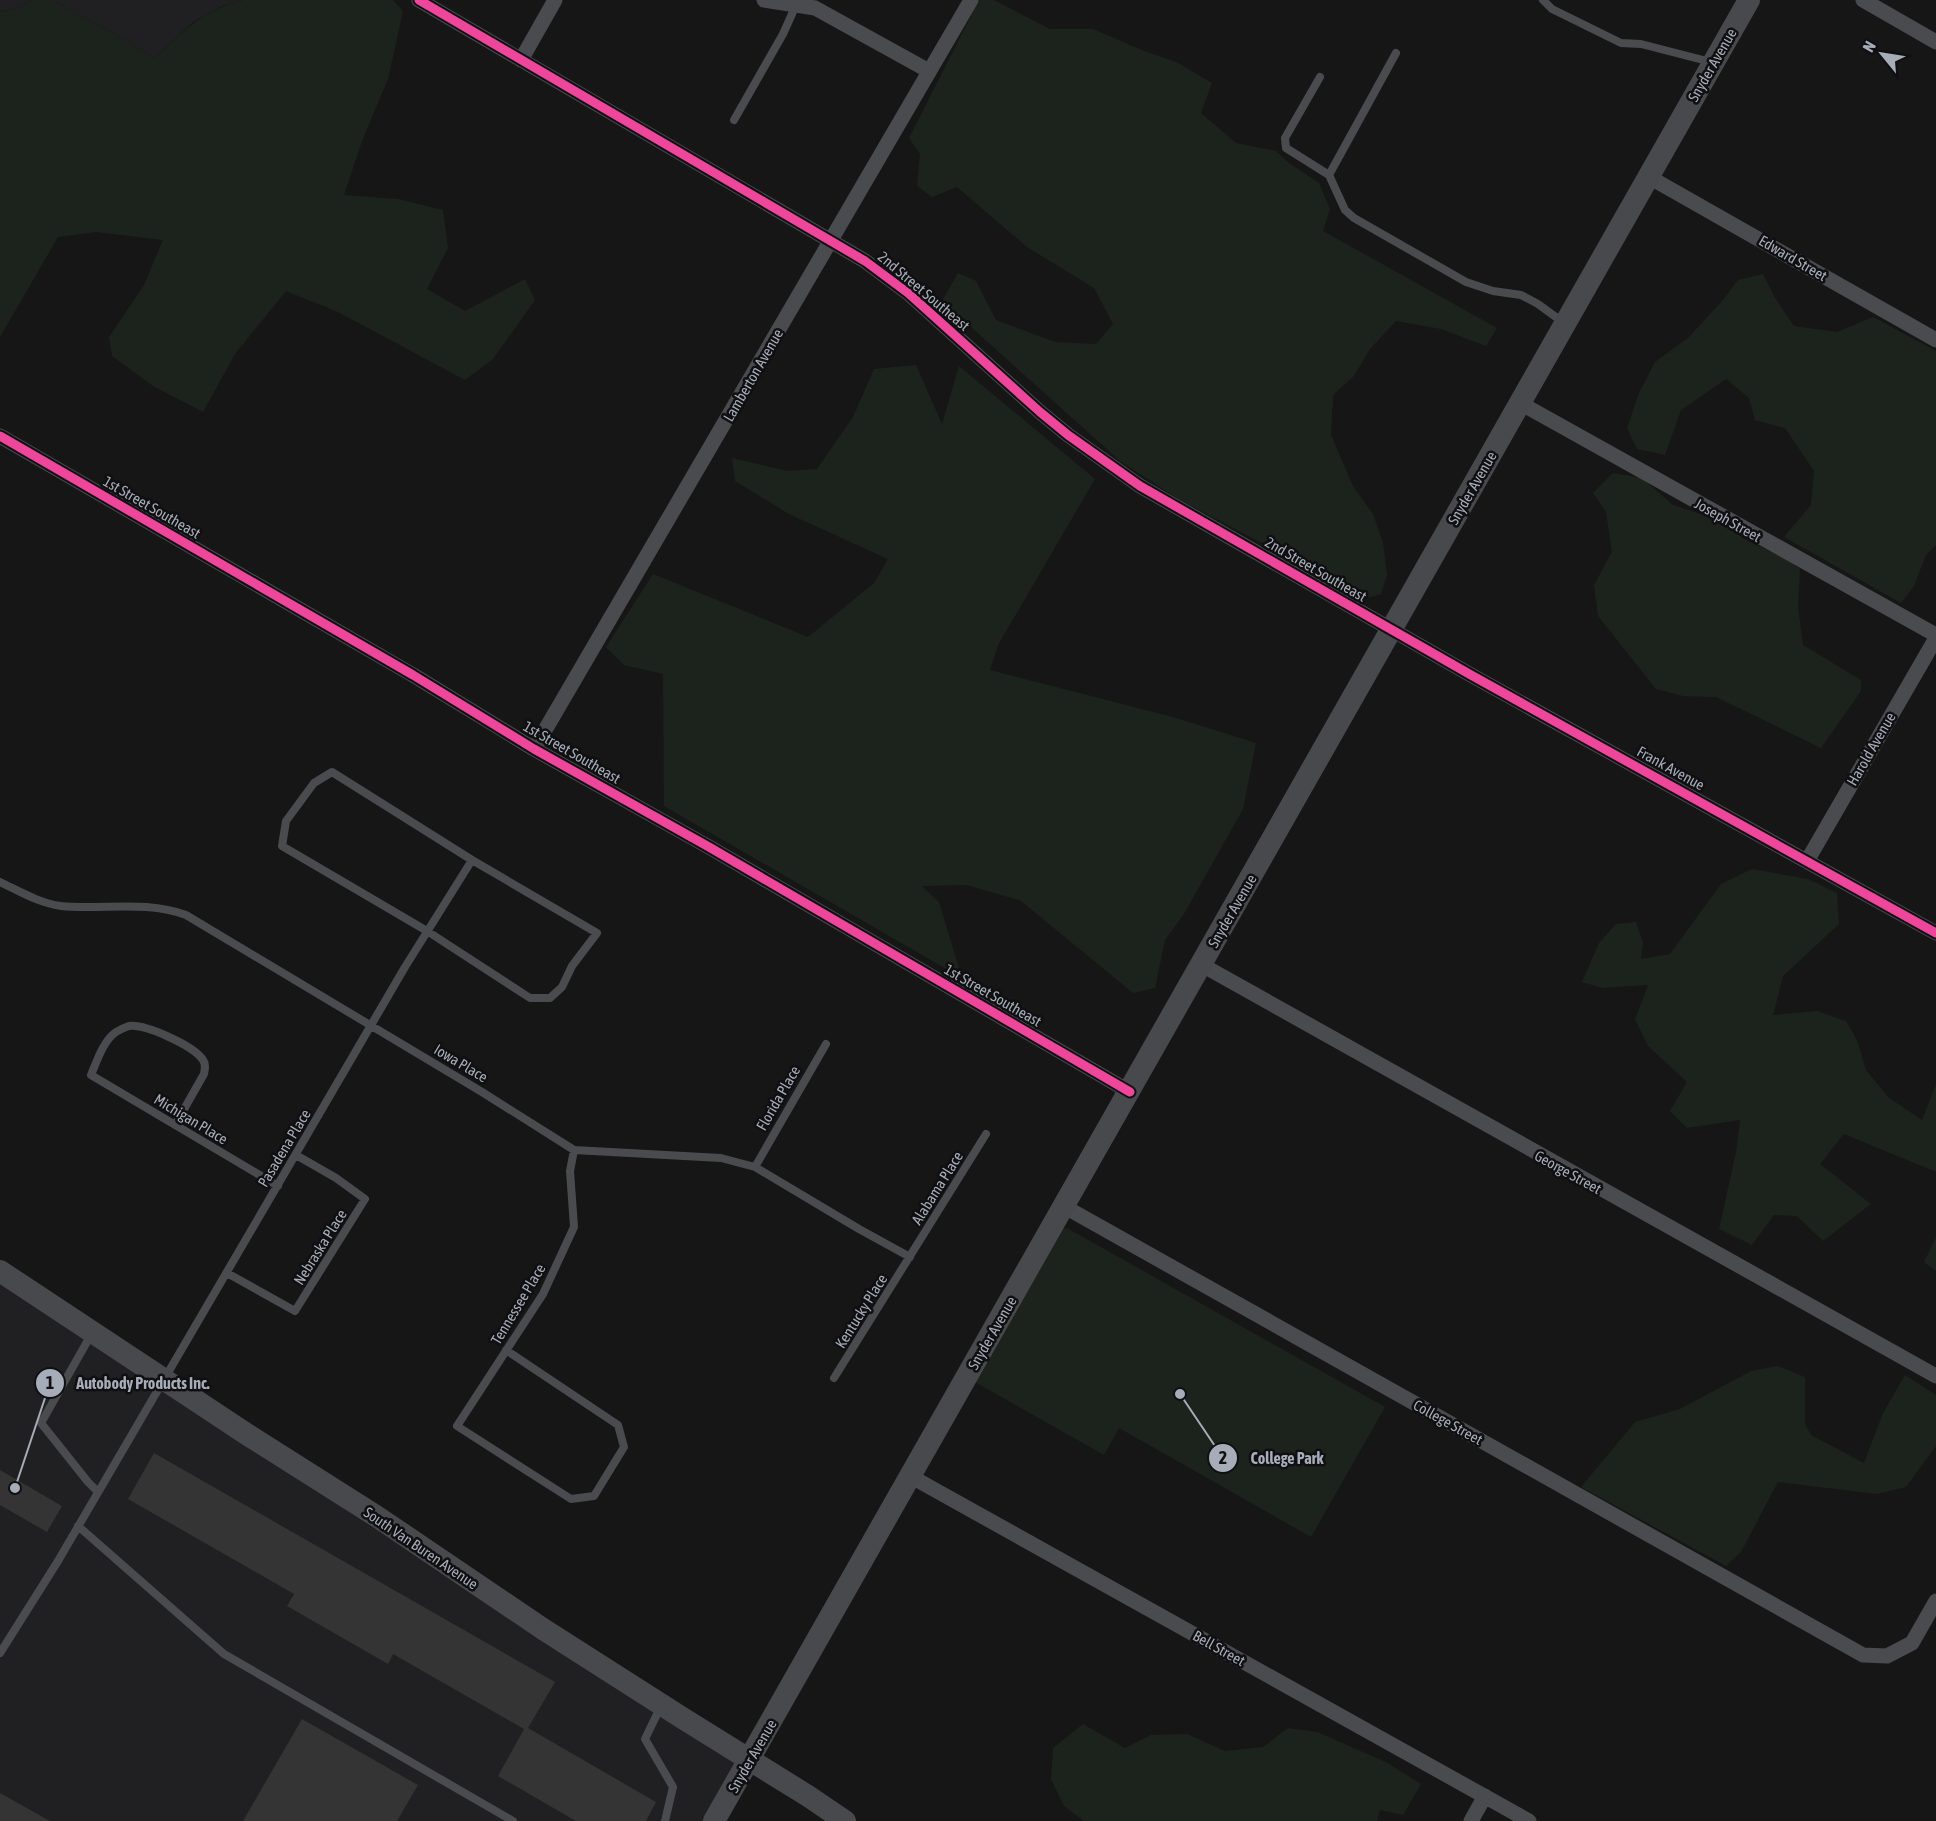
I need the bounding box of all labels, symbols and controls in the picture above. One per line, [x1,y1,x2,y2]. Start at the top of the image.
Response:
north arrow [1852,24,1912,84]
street label: Snyder Avenue [1684,25,1740,105]
text: N [1859,38,1879,55]
street label: Edward Street [1756,232,1830,284]
street label: 2nd Street Southeast [875,248,973,334]
street label: Lamberton Avenue [720,326,786,424]
street label: Snyder Avenue [1444,448,1500,528]
street label: 1st Street Southeast [100,472,204,542]
street label: Joseph Street [1692,495,1764,545]
street label: 2nd Street Southeast [1262,533,1370,605]
street label: Harold Avenue [1843,709,1899,789]
street label: 1st Street Southeast [520,717,624,787]
street label: Frank Avenue [1634,743,1708,794]
street label: Snyder Avenue [1204,871,1260,951]
street label: 1st Street Southeast [941,960,1045,1030]
street label: Iowa Place [431,1040,491,1086]
street label: Florida Place [753,1063,803,1133]
street label: Michigan Place [151,1090,231,1148]
street label: Pasadena Place [254,1106,314,1190]
street label: George Street [1532,1147,1604,1197]
street label: Alabama Place [908,1148,966,1228]
street label: Nebraska Place [290,1206,350,1288]
street label: Tennessee Place [487,1261,549,1347]
street label: Kentucky Place [832,1271,890,1351]
street label: Snyder Avenue [964,1293,1020,1373]
callout: Autobody Products Inc. [35,1366,222,1400]
text: 1 [46,1372,54,1393]
text: Autobody Products Inc. [75,1374,210,1392]
street label: College Street [1410,1396,1486,1448]
callout: College Park [1208,1441,1335,1475]
text: 2 [1219,1447,1227,1468]
text: College Park [1250,1449,1324,1467]
street label: South Van Buren Avenue [361,1504,481,1593]
street label: Bell Street [1190,1627,1248,1669]
street label: Snyder Avenue [724,1716,780,1796]

